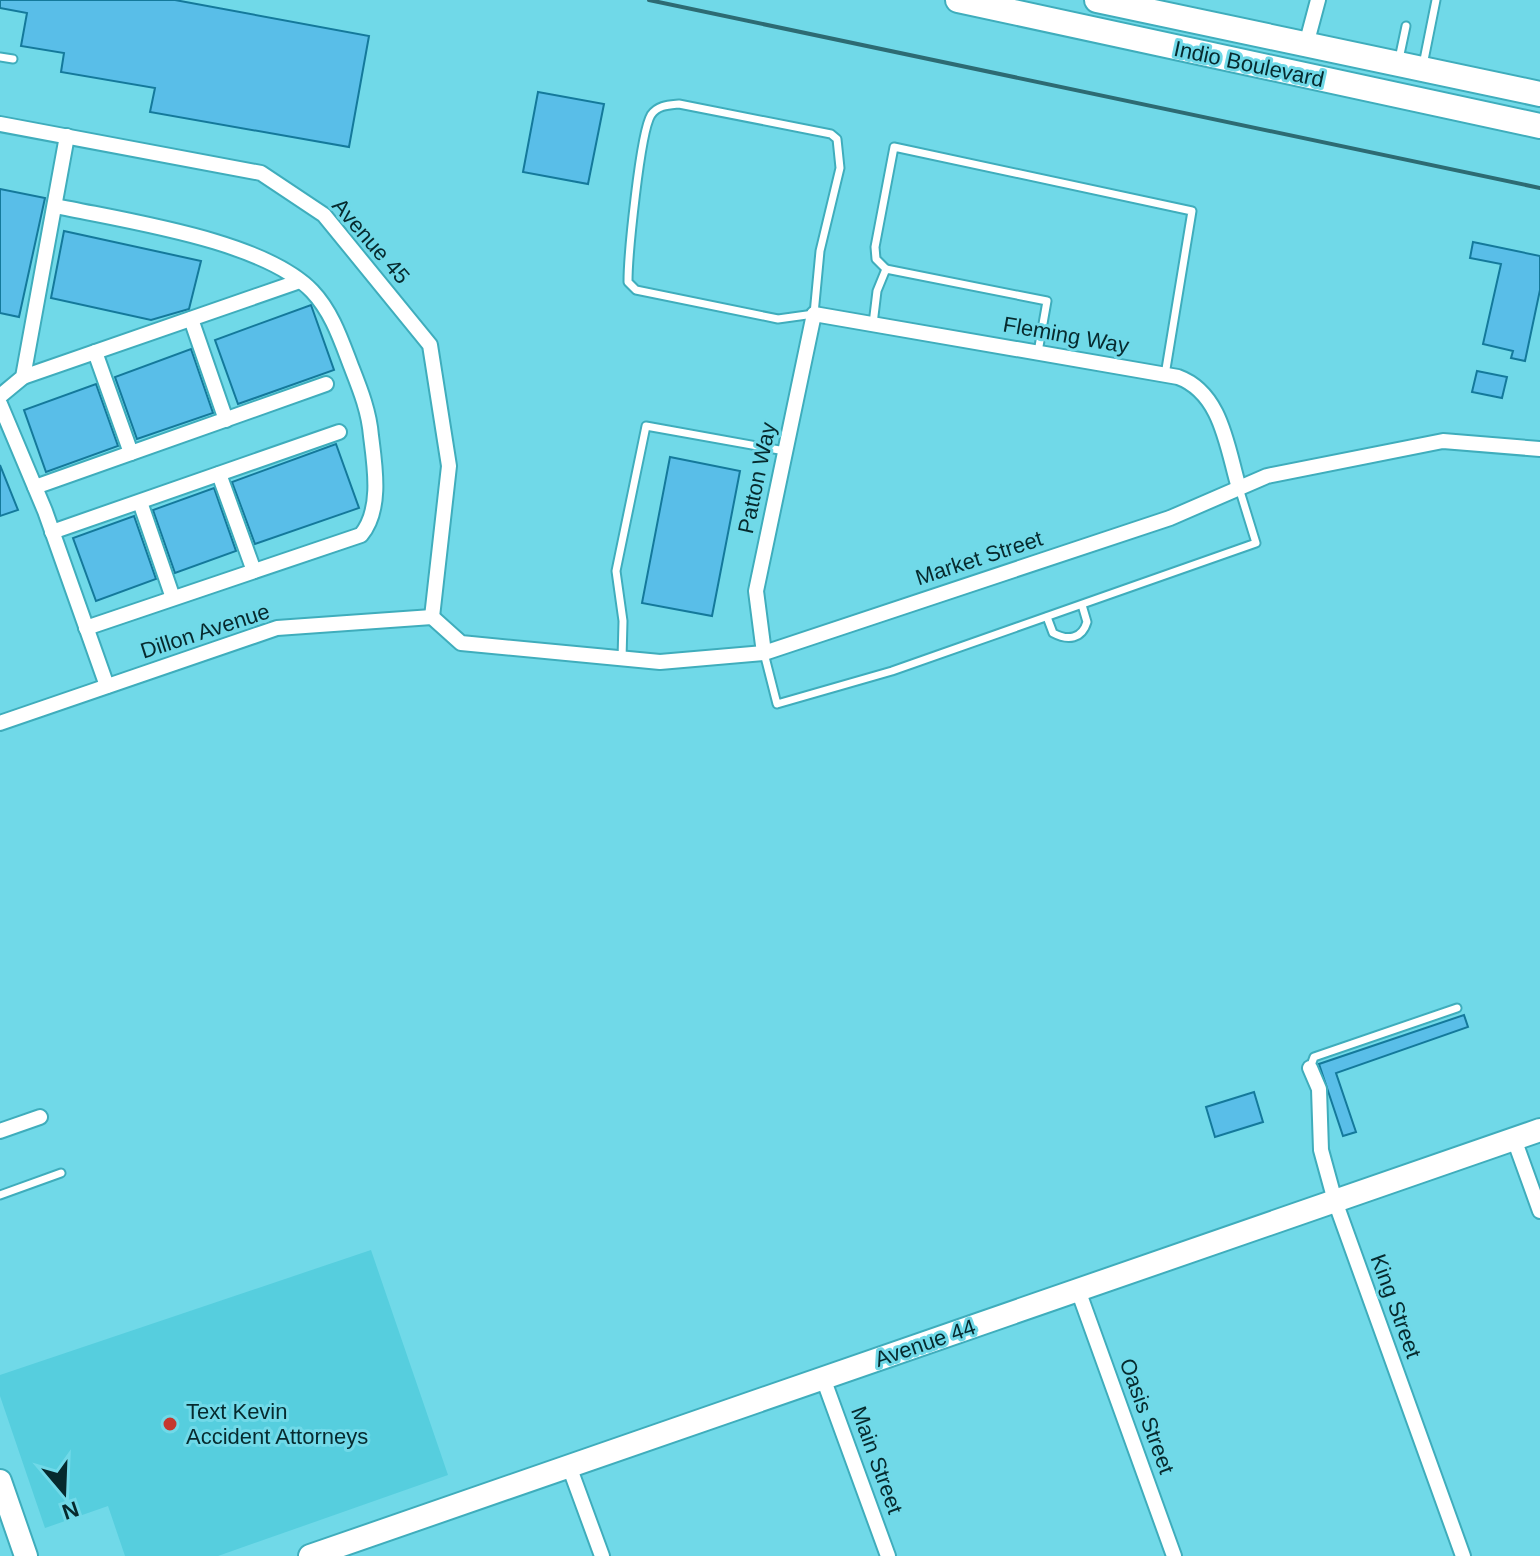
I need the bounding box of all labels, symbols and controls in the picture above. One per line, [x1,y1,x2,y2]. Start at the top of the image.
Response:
street label: Indio Boulevard [1172,36,1326,92]
street label: Avenue 45 [327,193,415,289]
street label: Fleming Way [1001,312,1131,358]
street label: Patton Way [733,420,781,536]
street label: Market Street [912,526,1046,590]
street label: Dillon Avenue [137,598,273,664]
street label: King Street [1366,1251,1426,1361]
street label: Avenue 44 [871,1314,979,1372]
street label: Oasis Street [1115,1355,1179,1477]
place label: Text Kevin Accident Attorneys [186,1399,368,1449]
street label: Main Street [846,1403,908,1517]
marker: Text Kevin Accident Attorneys [161,1415,179,1433]
north arrow [24,1452,104,1532]
text: N [59,1496,82,1525]

